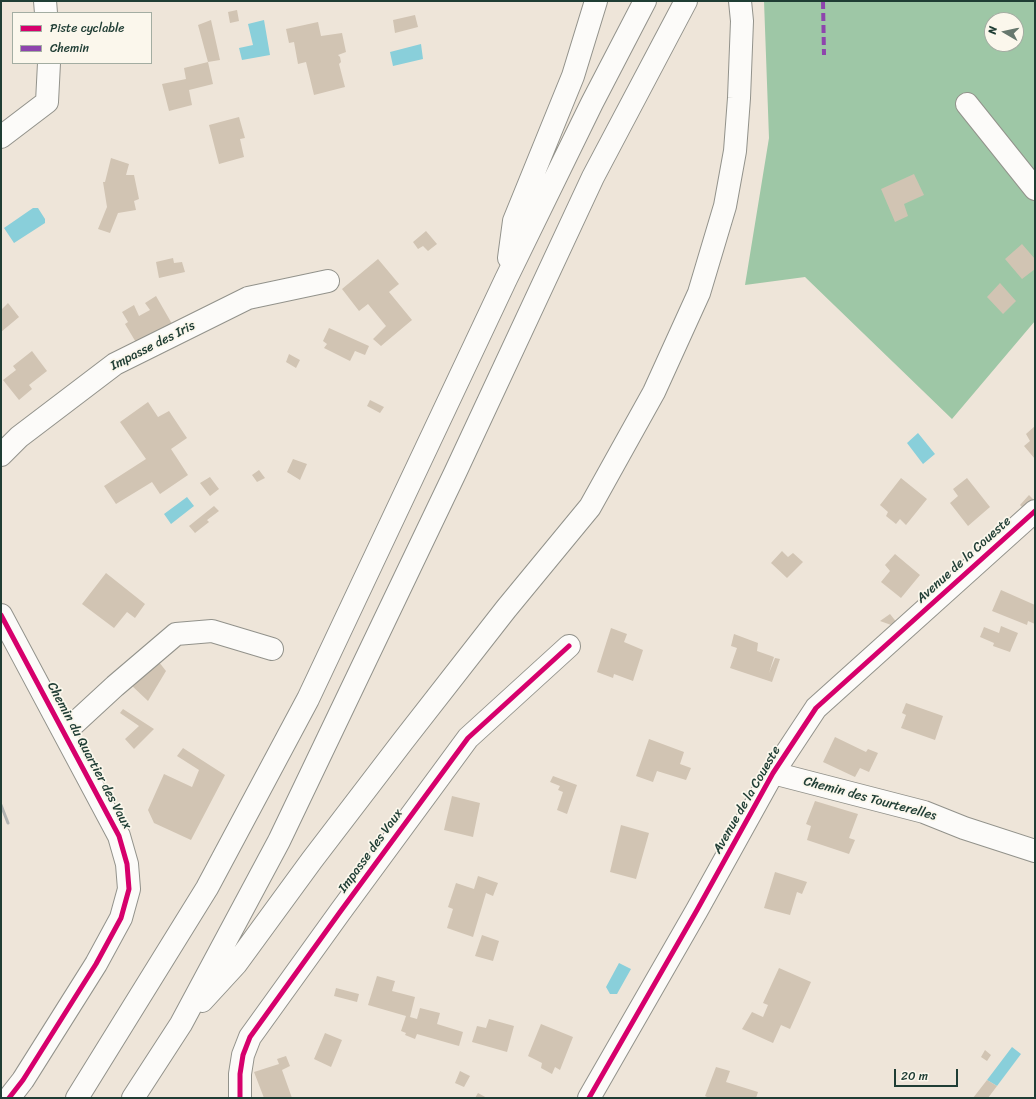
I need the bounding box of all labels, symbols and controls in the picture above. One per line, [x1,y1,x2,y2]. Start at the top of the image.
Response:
legend [12,12,152,64]
north arrow [984,12,1024,52]
text: Piste cyclable [50,17,124,39]
text: N [983,25,1003,35]
text: Chemin [50,37,89,59]
street label: Impasse des Iris [108,318,198,374]
street label: Avenue de la Coueste [914,513,1014,607]
street label: Chemin du Quartier des Vaux [43,680,135,832]
street label: Avenue de la Coueste [710,743,784,857]
street label: Chemin des Tourterelles [802,774,938,824]
street label: Impasse des Vaux [335,806,407,896]
scale bar [896,1061,960,1087]
text: 20 m [901,1065,928,1087]

